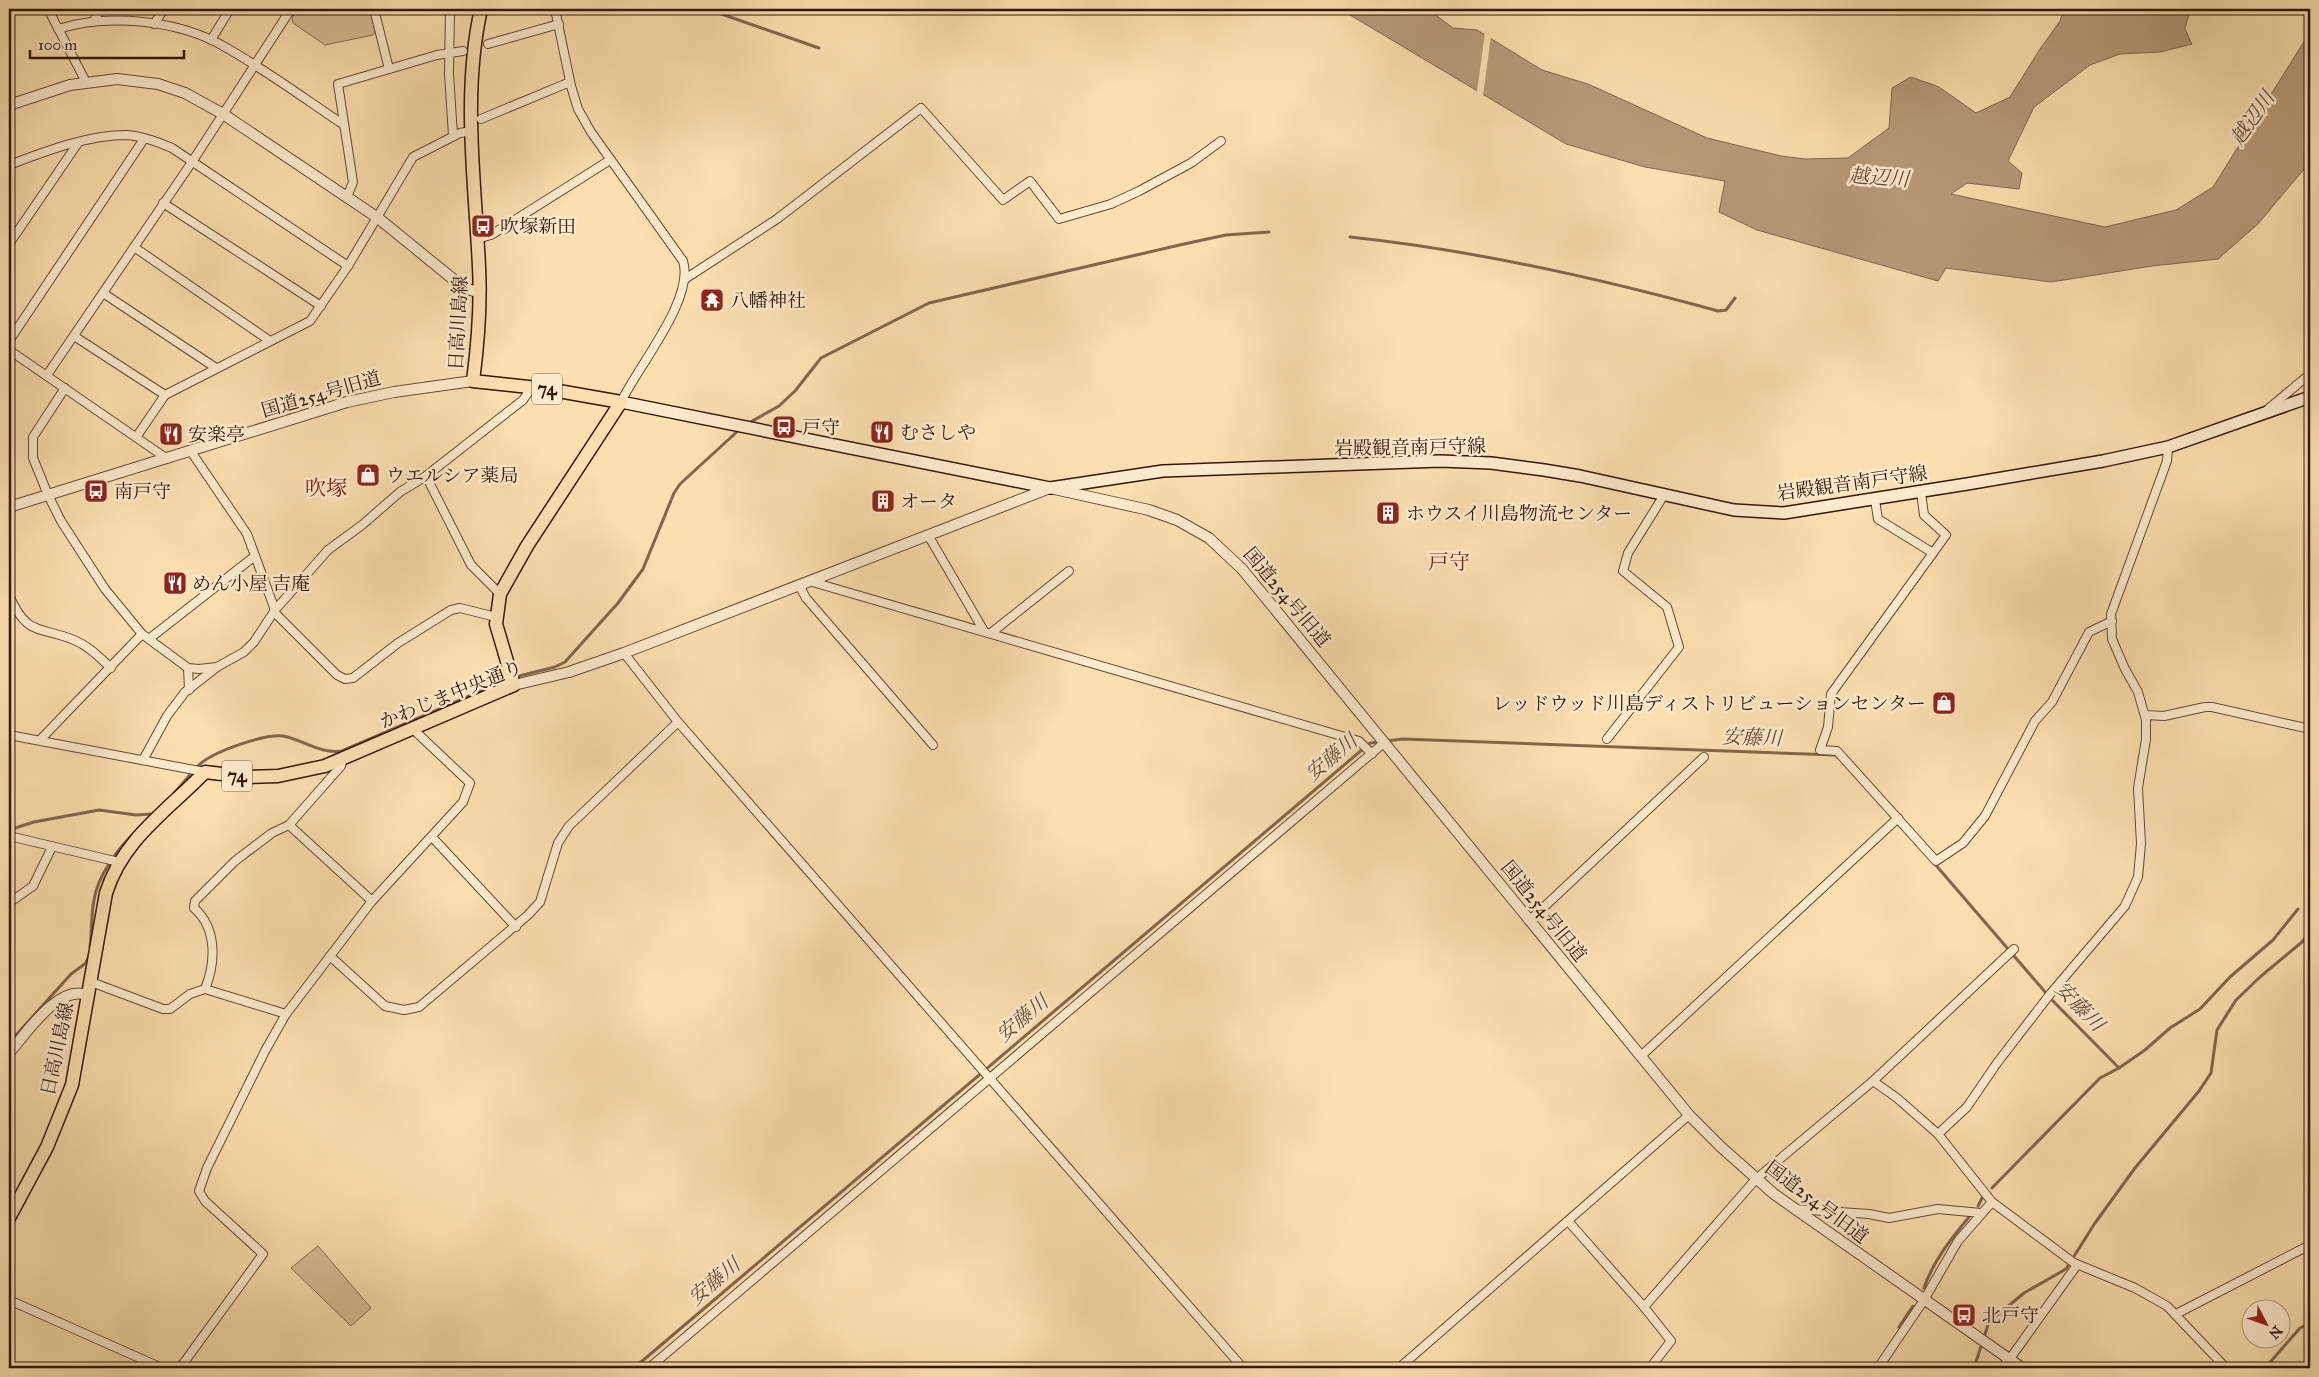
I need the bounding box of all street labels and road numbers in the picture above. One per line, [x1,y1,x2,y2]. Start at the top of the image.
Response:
street label: 日高川島線 [444,275,472,371]
street label: 国道254号旧道 [259,366,383,422]
road number: 74 [532,374,562,404]
street label: 岩殿観音南戸守線 [1334,434,1486,460]
street label: 岩殿観音南戸守線 [1775,461,1929,505]
street label: 国道254号旧道 [1239,542,1335,652]
street label: かわじま中央通り [376,655,526,733]
road number: 74 [222,760,252,791]
street label: 国道254号旧道 [1496,856,1592,966]
street label: 日高川島線 [36,1000,78,1098]
street label: 国道254号旧道 [1761,1156,1873,1248]

